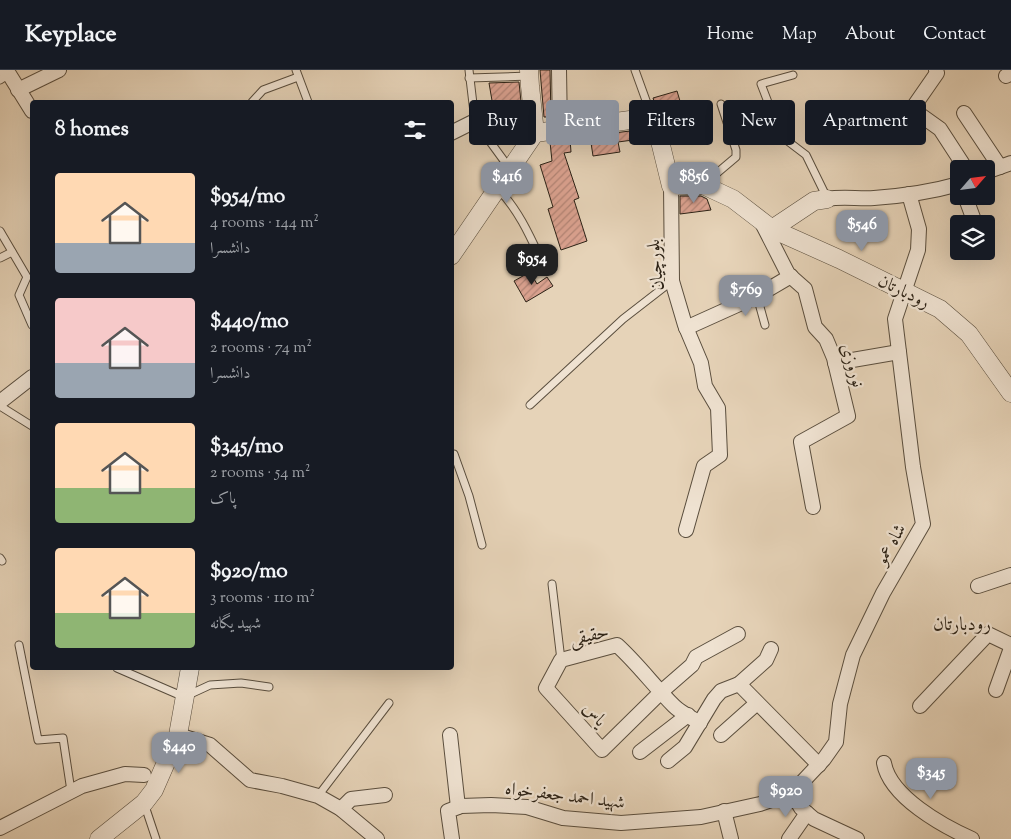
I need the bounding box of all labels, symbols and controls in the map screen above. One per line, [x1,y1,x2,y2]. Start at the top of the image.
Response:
text: Keyplace [25,18,117,52]
text: Home [707,22,754,48]
text: Map [782,22,817,48]
text: About [845,22,895,48]
text: Contact [923,22,986,48]
chip: Buy [469,100,536,145]
chip: Rent [546,100,619,145]
chip: Filters [629,100,713,145]
chip: New [723,100,795,145]
chip: Apartment [805,100,926,145]
text: 8 homes [55,115,129,145]
icon: filters [401,116,429,144]
north arrow [950,160,995,205]
map controls [950,160,995,260]
pin: $416 [477,162,537,204]
pin: $856 [664,162,724,204]
text: $416 [492,166,522,189]
text: $856 [679,166,709,189]
text: $954/mo [210,182,285,212]
icon: home [95,193,155,253]
pin: $546 [832,210,892,252]
text: 4 rooms · 144 m² [210,212,319,235]
text: $546 [847,214,877,237]
button: layers [950,215,995,260]
text: دانشسرا [210,238,250,261]
street label: بلورچیان [642,238,672,292]
pin: $954 [502,244,562,286]
text: $954 [517,248,547,271]
street label: رودبارتان [873,269,934,317]
pin: $769 [716,274,776,317]
text: $769 [730,279,762,302]
text: $440/mo [210,307,289,337]
icon: home [95,318,155,378]
text: 2 rooms · 74 m² [210,337,312,360]
street label: نوروزی [832,340,870,391]
text: دانشسرا [210,363,250,386]
text: $345/mo [210,432,283,462]
icon: home [95,443,155,503]
text: 2 rooms · 54 m² [210,462,310,485]
text: پاک [210,488,236,511]
street label: شاه عمو [869,520,914,572]
text: $920/mo [210,557,288,587]
icon: home [95,568,155,628]
text: 3 rooms · 110 m² [210,587,315,610]
district label: رودبارتان [933,612,991,639]
text: شهید یگانه [210,613,261,636]
street label: حقیقی [568,620,611,654]
street label: یاس [575,697,613,735]
pin: $440 [149,732,209,774]
text: $440 [163,736,195,759]
pin: $345 [901,758,961,800]
text: $345 [917,762,945,785]
pin: $920 [756,776,816,818]
street label: شهید احمد جعفرخواه [503,777,626,817]
text: $920 [770,780,802,803]

